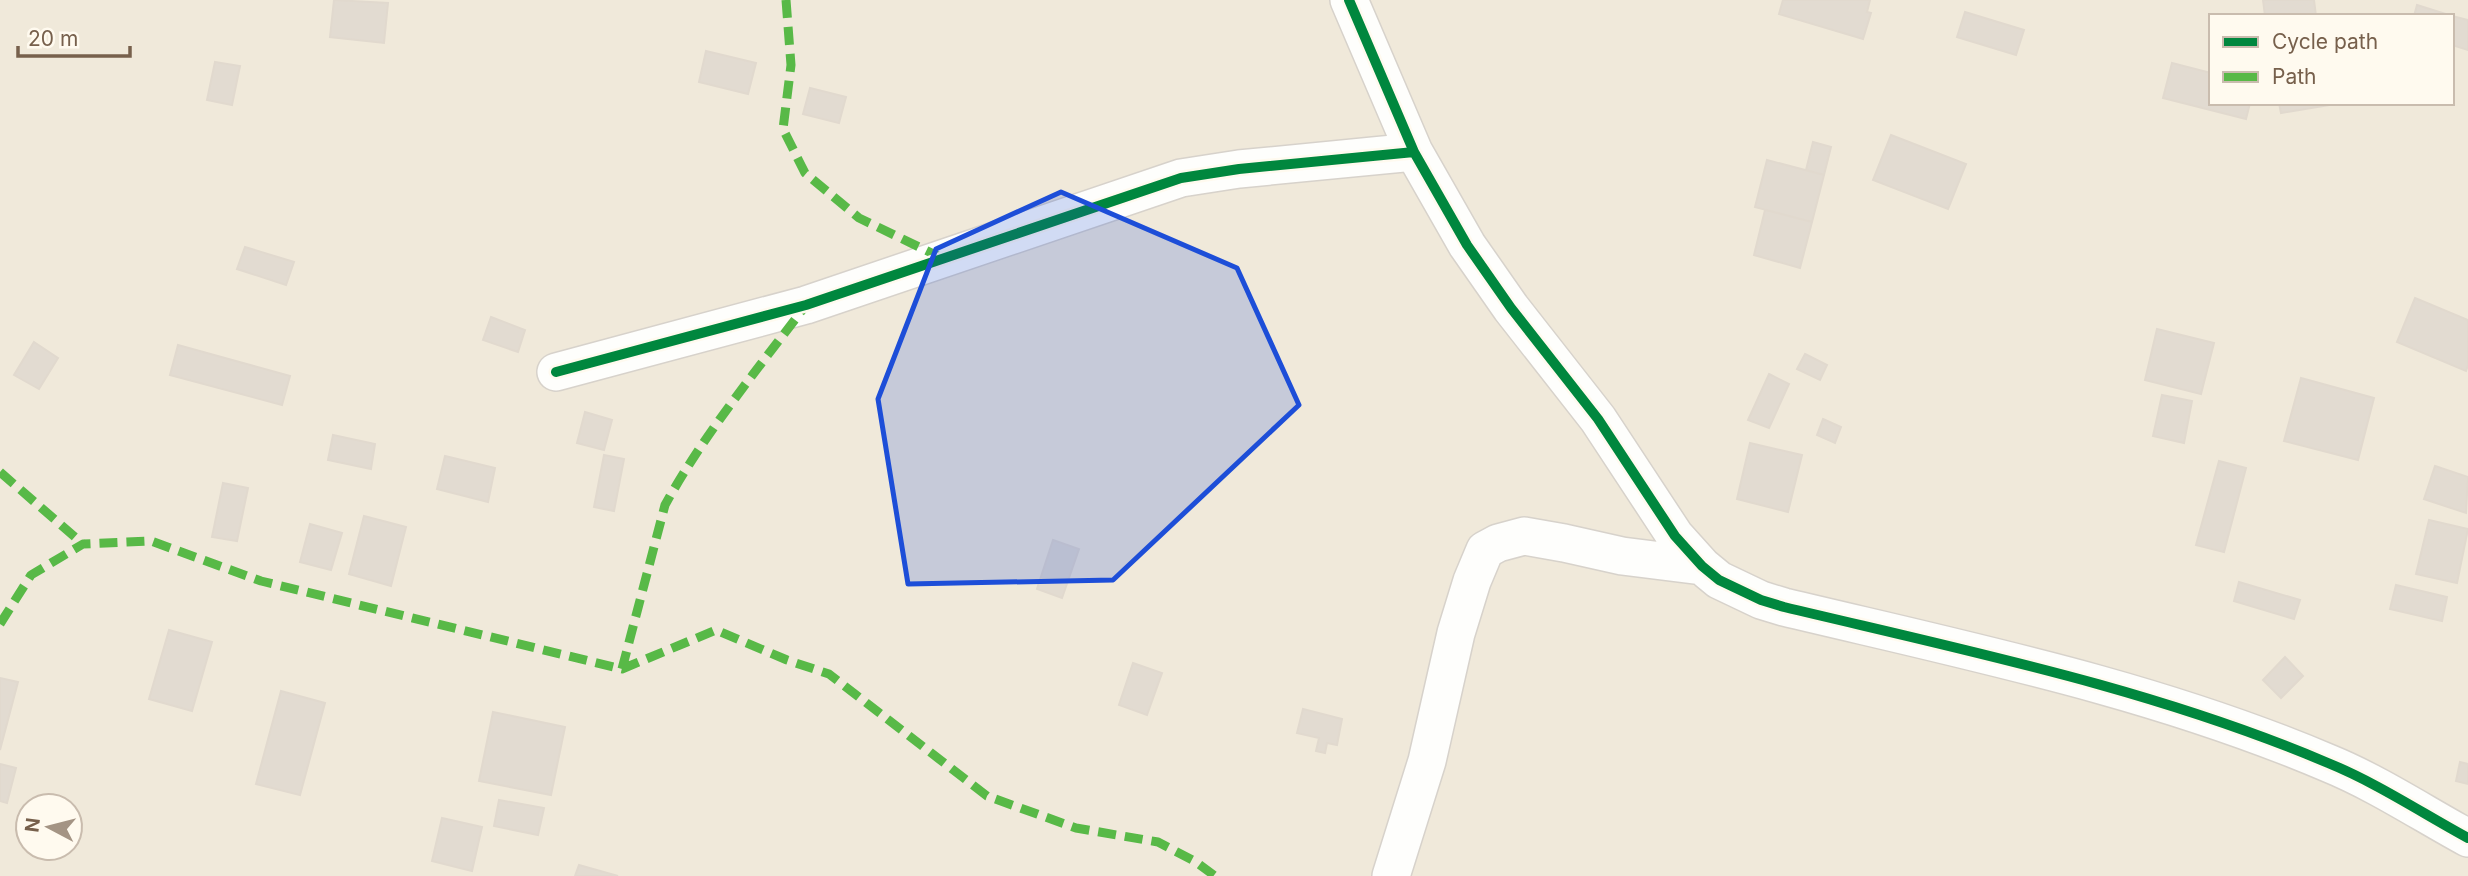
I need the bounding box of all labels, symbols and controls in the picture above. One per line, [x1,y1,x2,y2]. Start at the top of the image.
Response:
scale bar [18,14,130,58]
legend [2209,14,2454,105]
text: 20 m [28,26,78,51]
text: Cycle path [2272,29,2378,54]
text: Path [2272,64,2317,89]
north arrow [14,792,84,862]
text: N [20,816,45,834]

